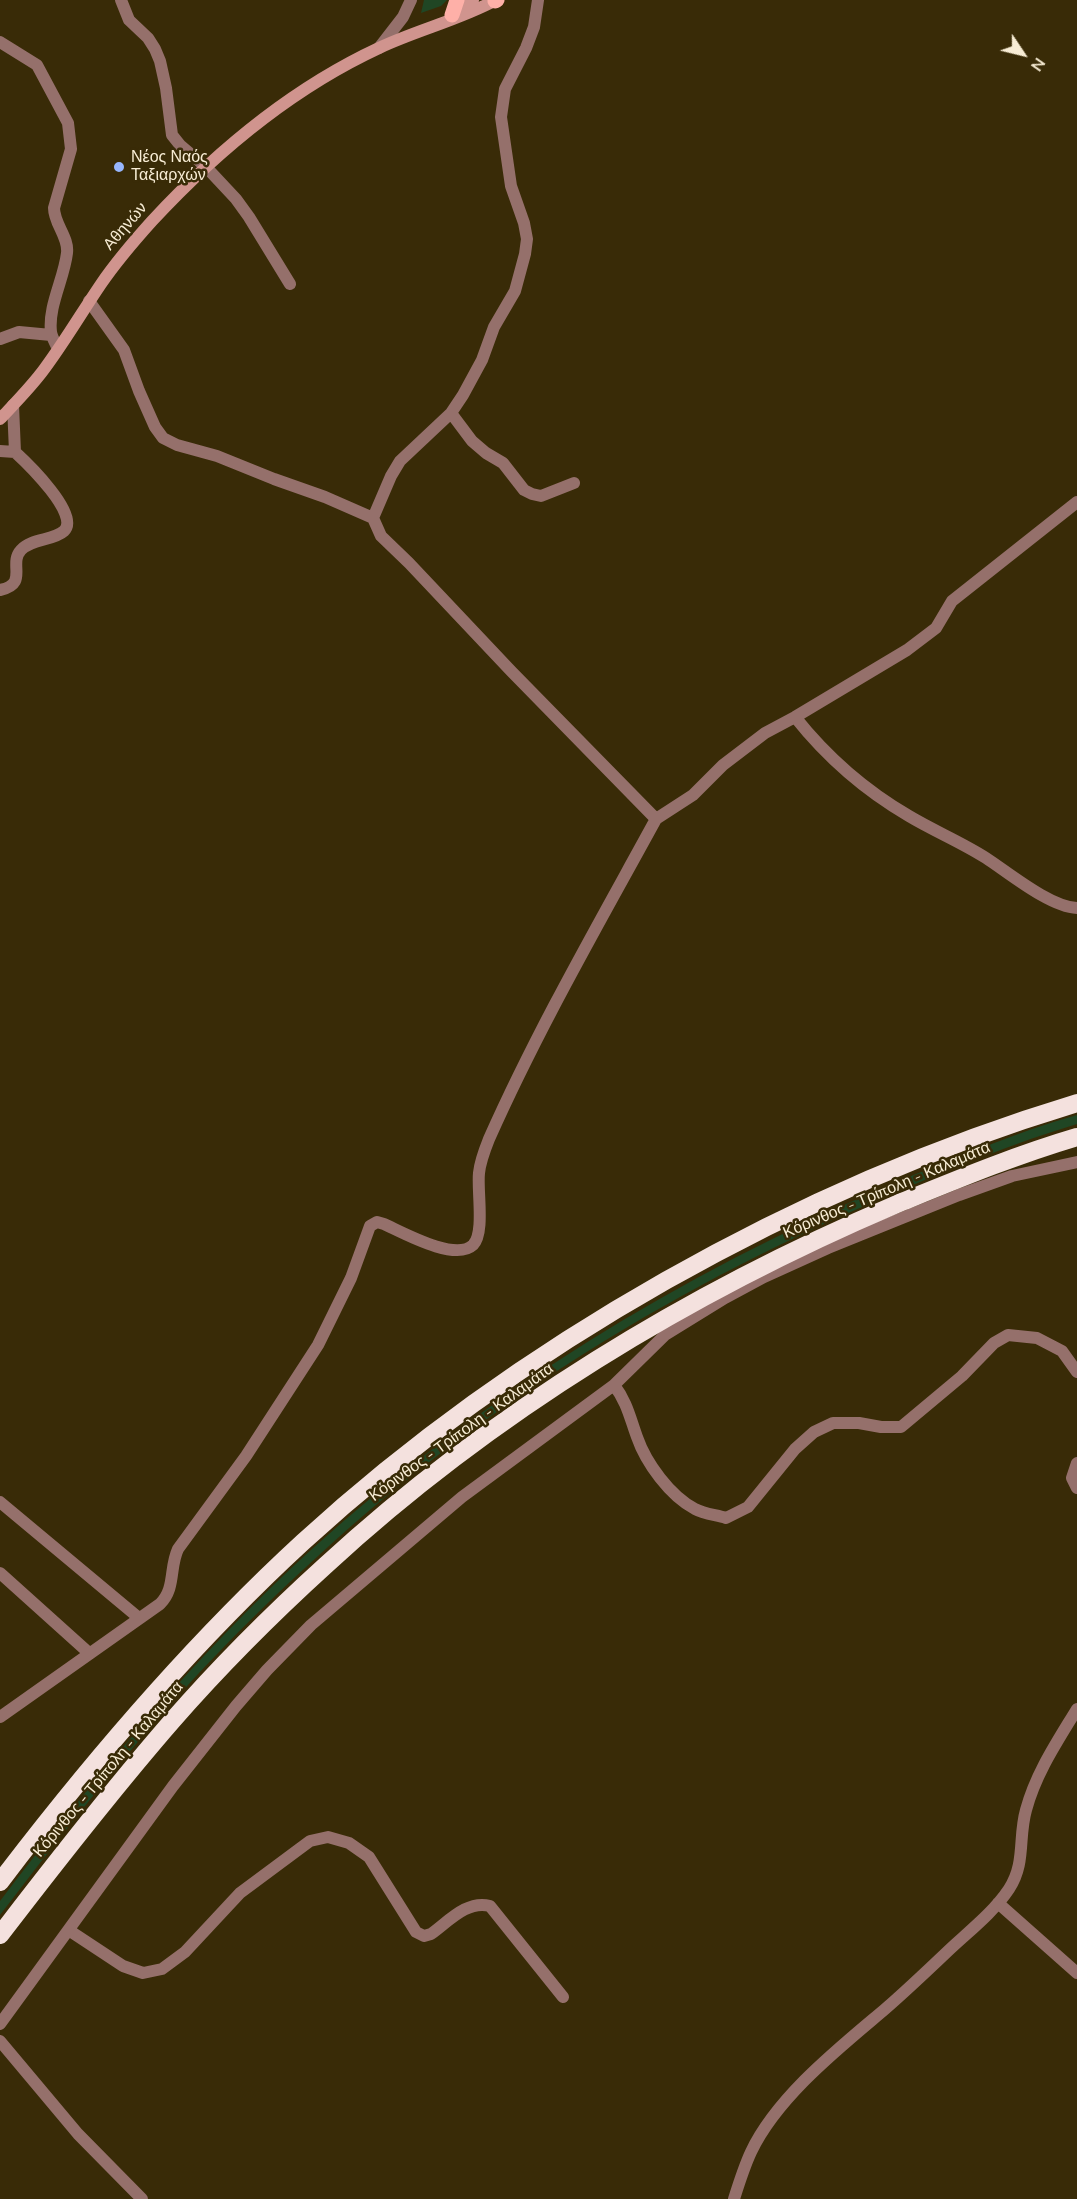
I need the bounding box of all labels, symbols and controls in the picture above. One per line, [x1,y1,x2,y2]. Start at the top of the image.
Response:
north arrow [993,24,1053,84]
text: N [1025,53,1050,76]
place label: Νέος Ναός Ταξιαρχών [131,148,208,186]
marker: Νέος Ναός Ταξιαρχών [112,160,126,174]
street label: Αθηνών [100,199,152,255]
street label: Κόρινθος - Τρίπολη - Καλαμάτα [781,1139,993,1243]
street label: Κόρινθος - Τρίπολη - Καλαμάτα [366,1360,558,1506]
street label: Κόρινθος - Τρίπολη - Καλαμάτα [30,1678,188,1862]

